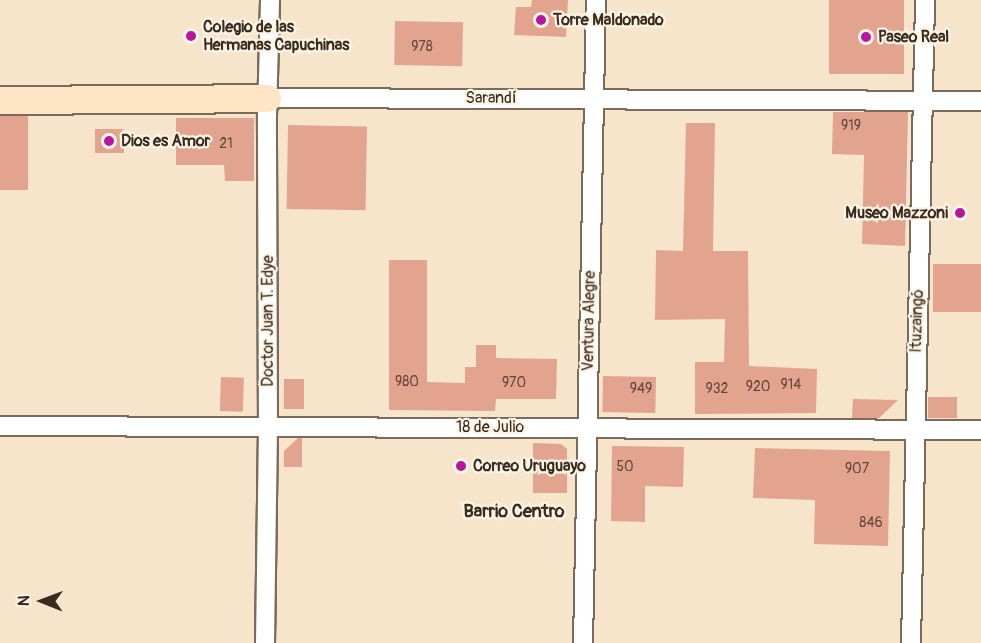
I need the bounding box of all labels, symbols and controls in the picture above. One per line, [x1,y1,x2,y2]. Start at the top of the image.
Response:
place label: Torre Maldonado [553,10,664,30]
marker: Torre Maldonado [534,13,548,27]
place label: Colegio de las Hermanas Capuchinas [203,17,349,55]
place label: Paseo Real [878,27,949,47]
marker: Colegio de las Hermanas Capuchinas [184,29,198,43]
marker: Paseo Real [859,30,873,44]
house number: 978 [411,39,433,55]
street label: Sarandí [466,88,516,108]
house number: 919 [841,118,861,134]
place label: Dios es Amor [121,131,210,151]
marker: Dios es Amor [102,134,116,148]
house number: 21 [219,136,233,152]
place label: Museo Mazzoni [845,203,948,223]
marker: Museo Mazzoni [953,206,967,220]
street label: Doctor Juan T. Edye [258,255,278,387]
street label: Ventura Alegre [579,271,599,371]
street label: Ituzaingó [906,289,928,353]
house number: 980 [395,374,419,390]
house number: 970 [502,375,526,391]
house number: 914 [781,377,801,393]
house number: 920 [746,379,770,395]
house number: 949 [630,381,652,397]
house number: 932 [706,381,728,397]
street label: 18 de Julio [456,417,524,437]
place label: Correo Uruguayo [473,456,586,476]
marker: Correo Uruguayo [454,459,468,473]
house number: 50 [616,459,634,475]
house number: 907 [845,461,869,477]
district label: Barrio Centro [464,501,564,523]
house number: 846 [859,515,883,531]
north arrow [12,571,72,631]
text: N [14,595,34,606]

